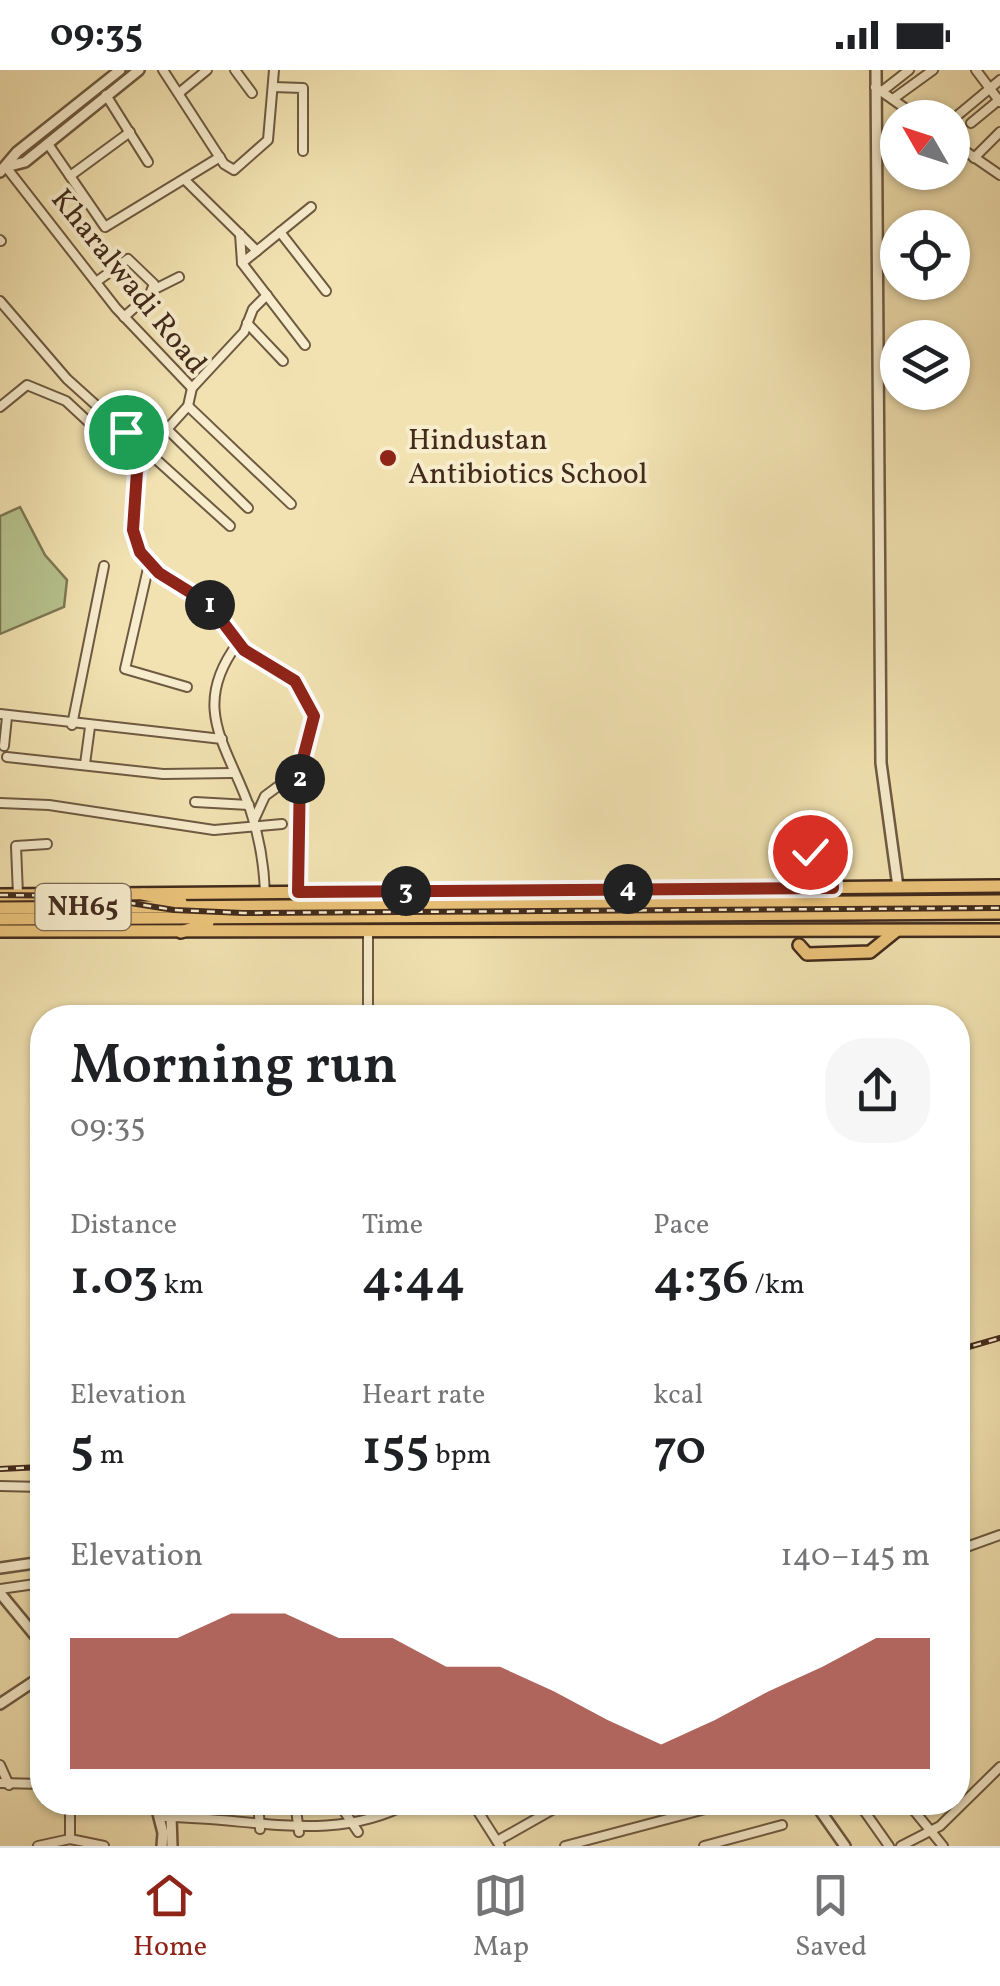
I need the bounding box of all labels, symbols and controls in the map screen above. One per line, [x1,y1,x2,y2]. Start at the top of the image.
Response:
text: 09:35 [50,9,143,62]
north arrow [880,100,970,190]
map controls [880,100,970,410]
street label: Kharalwadi Road [40,180,216,384]
button: locate [880,210,970,300]
button: layers [880,320,970,410]
pin [84,390,169,475]
icon: arrive [99,405,154,460]
place label: Hindustan Antibiotics School [408,420,648,496]
marker: Hindustan Antibiotics School [377,447,399,469]
pin: 1 [185,580,235,630]
text: 1 [204,585,216,624]
pin: 2 [275,754,325,804]
text: 2 [293,759,307,798]
pin [768,810,853,895]
icon: check [783,825,838,880]
pin: 4 [603,864,653,914]
pin: 3 [381,866,431,916]
text: 4 [620,869,636,908]
text: 3 [399,871,413,910]
road number: NH65 [36,884,130,930]
text: Morning run [70,1030,398,1106]
button: share [825,1038,930,1143]
text: 09:35 [70,1106,146,1150]
text: Distance [70,1206,177,1245]
text: Time [362,1206,423,1245]
text: Pace [653,1206,709,1245]
text: 1.03 [70,1245,158,1315]
text: 4:44 [362,1245,465,1315]
text: 4:36 [653,1245,749,1315]
text: km [158,1266,204,1305]
text: /km [749,1266,805,1305]
text: Elevation [70,1376,186,1415]
text: Heart rate [362,1376,485,1415]
text: kcal [653,1376,703,1415]
text: 5 [70,1415,94,1485]
text: 155 [362,1415,430,1485]
text: 70 [653,1415,706,1485]
text: m [94,1436,124,1475]
text: bpm [430,1436,491,1475]
text: Elevation [70,1535,203,1579]
text: 140–145 m [780,1535,930,1579]
tab: Home [133,1868,207,1967]
tab: Map [473,1868,529,1967]
tab: Saved [795,1868,867,1967]

